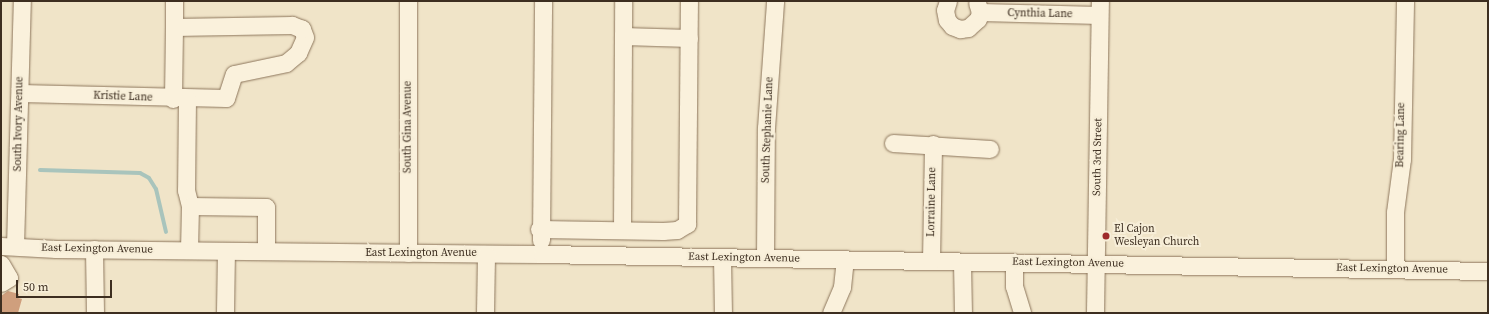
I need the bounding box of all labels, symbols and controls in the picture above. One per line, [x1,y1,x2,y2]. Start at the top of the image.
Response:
street label: Cynthia Lane [1007,7,1073,21]
street label: South Ivory Avenue [12,76,26,172]
street label: South Stephanie Lane [760,77,776,183]
street label: South Gina Avenue [401,81,415,173]
street label: Kristie Lane [93,89,153,105]
street label: Bearing Lane [1394,102,1408,168]
street label: South 3rd Street [1091,118,1105,196]
street label: Lorraine Lane [925,167,939,237]
place label: El Cajon Wesleyan Church [1114,223,1199,249]
marker: El Cajon Wesleyan Church [1101,231,1111,241]
street label: East Lexington Avenue [41,241,153,257]
street label: East Lexington Avenue [365,246,477,260]
street label: East Lexington Avenue [688,250,800,266]
street label: East Lexington Avenue [1012,255,1124,271]
street label: East Lexington Avenue [1336,261,1448,277]
scale bar [18,272,114,298]
text: 50 m [23,279,49,295]

